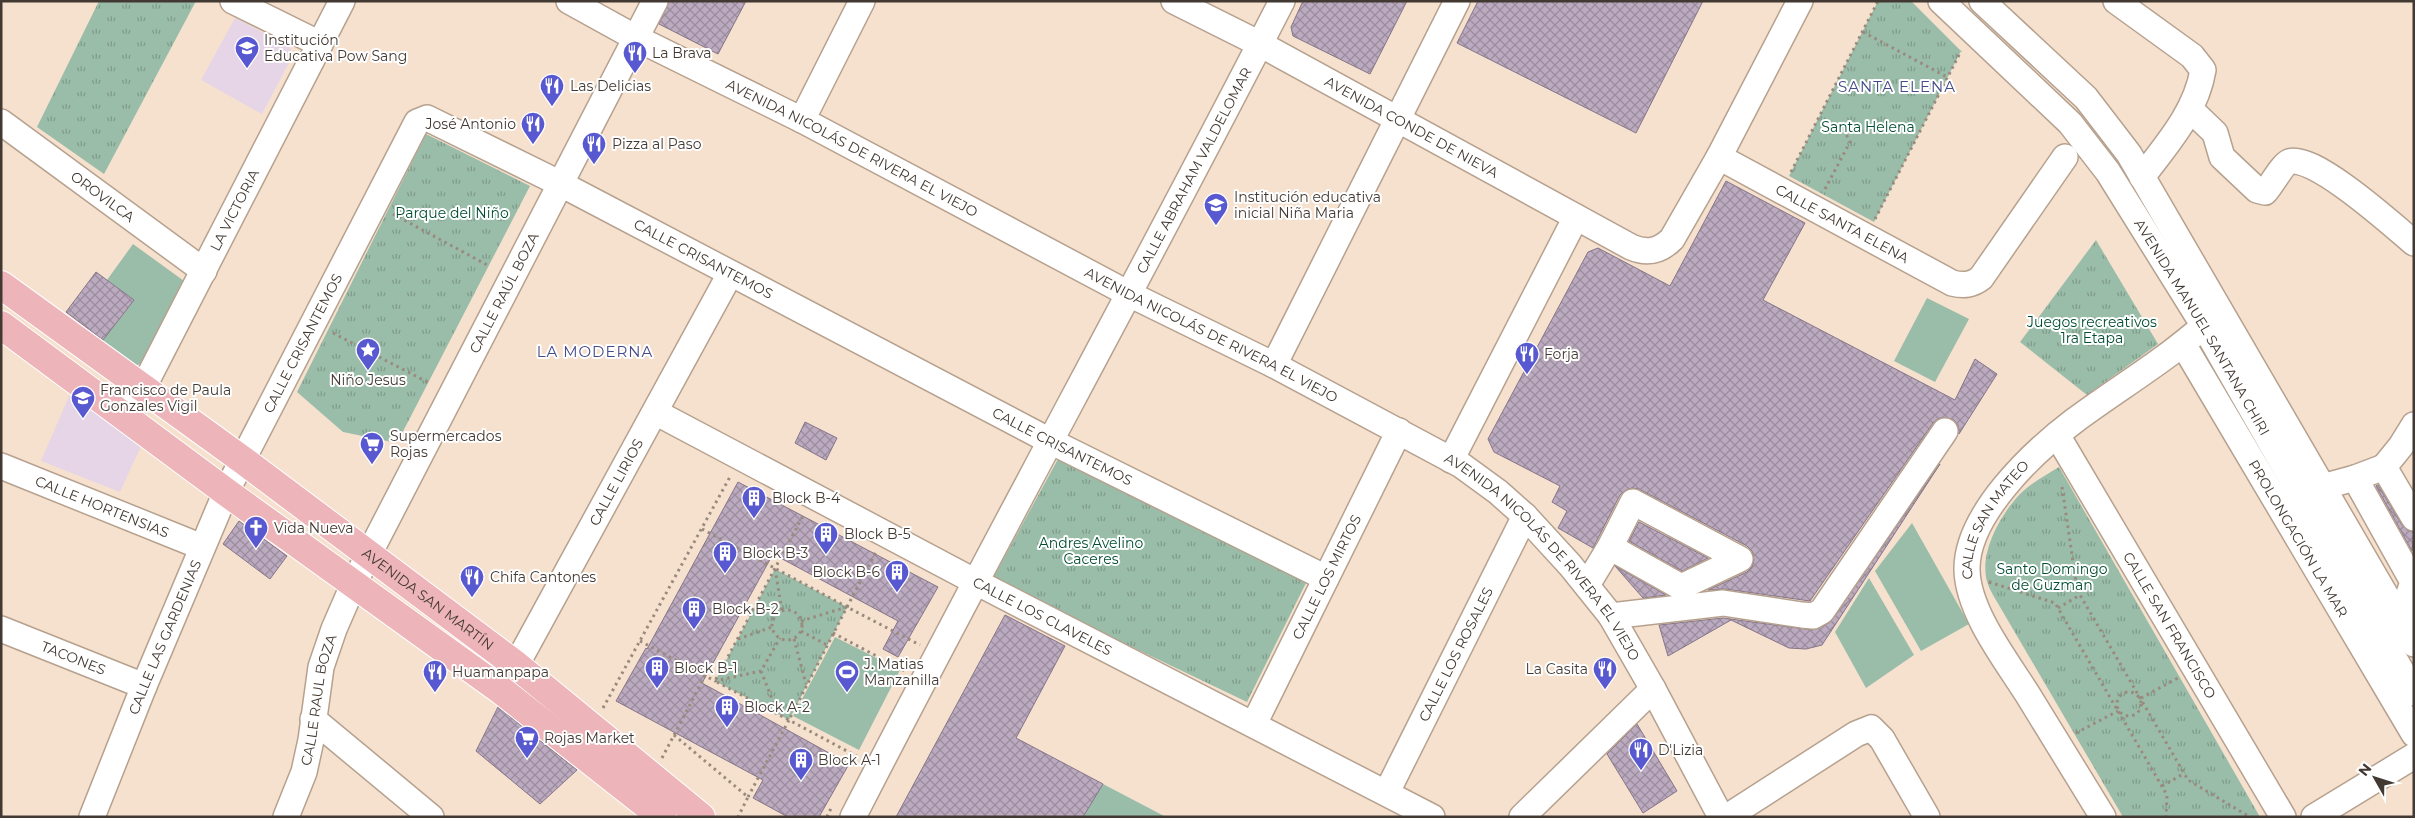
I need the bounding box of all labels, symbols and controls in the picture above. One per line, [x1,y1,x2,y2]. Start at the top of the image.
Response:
place label: Institución Educativa Pow Sang [264,31,407,65]
school or university icon: Institución Educativa Pow Sang [234,35,260,69]
restaurant icon: La Brava [622,40,648,74]
place label: La Brava [652,44,711,62]
street label: CALLE ABRAHAM VALDELOMAR [1132,64,1255,277]
street label: AVENIDA CONDE DE NIEVA [1322,72,1502,182]
restaurant icon: Las Delicias [539,73,565,107]
street label: AVENIDA NICOLÁS DE RIVERA EL VIEJO [723,75,981,221]
place label: Las Delicias [570,77,651,95]
district label: SANTA ELENA [1838,77,1956,96]
restaurant icon: José Antonio [520,111,546,145]
place label: José Antonio [425,115,516,133]
park label: Santa Helena [1821,118,1915,136]
restaurant icon: Pizza al Paso [581,131,607,165]
place label: Pizza al Paso [612,135,702,153]
street label: LA VICTORIA [206,165,263,254]
street label: OROVILCA [67,167,139,227]
street label: CALLE SANTA ELENA [1772,180,1913,267]
place label: Institución educativa inicial Niña Maria [1234,188,1381,222]
school or university icon: Institución educativa inicial Niña Maria [1203,192,1229,226]
park label: Parque del Niño [395,204,509,222]
street label: CALLE CRISANTEMOS [631,215,776,303]
street label: AVENIDA MANUEL SANTANA CHIRI [2130,215,2274,439]
street label: CALLE RAÚL BOZA [465,228,543,356]
street label: AVENIDA NICOLÁS DE RIVERA EL VIEJO [1082,263,1341,407]
street label: CALLE CRISANTEMOS [259,270,346,416]
park label: Juegos recreativos 1ra Etapa [2026,313,2157,347]
place icon: Niño Jesus [355,337,381,371]
restaurant icon: Forja [1514,341,1540,375]
district label: LA MODERNA [537,342,653,361]
place label: Forja [1544,345,1579,363]
place label: Niño Jesus [330,371,406,389]
place label: Francisco de Paula Gonzales Vigil [100,381,231,415]
school or university icon: Francisco de Paula Gonzales Vigil [70,385,96,419]
street label: CALLE CRISANTEMOS [989,403,1135,489]
place label: Supermercados Rojas [390,427,502,461]
supermarket icon: Supermercados Rojas [359,431,385,465]
street label: CALLE LIRIOS [585,436,647,529]
street label: AVENIDA NICOLÁS DE RIVERA EL VIEJO [1441,449,1644,664]
street label: CALLE SAN MATEO [1958,456,2033,580]
street label: PROLONGACIÓN LA MAR [2245,456,2352,621]
street label: CALLE HORTENSIAS [33,472,172,542]
building icon: Block B-4 [741,485,767,519]
place label: Block B-4 [772,489,841,507]
street label: CALLE LOS MIRTOS [1288,512,1365,643]
church icon: Vida Nueva [243,515,269,549]
place label: Vida Nueva [274,519,353,537]
building icon: Block B-5 [813,521,839,555]
place label: Block B-5 [844,525,911,543]
park label: Andres Avelino Caceres [1039,534,1144,568]
building icon: Block B-3 [712,540,738,574]
street label: AVENIDA SAN MARTÍN [359,544,497,654]
place label: Block B-3 [742,544,809,562]
street label: CALLE SAN FRANCISCO [2119,549,2220,702]
street label: CALLE LAS GARDENIAS [125,557,205,717]
building icon: Block B-6 [884,559,910,593]
park label: Santo Domingo de Guzman [1997,560,2108,594]
place label: Block B-6 [813,563,880,581]
restaurant icon: Chifa Cantones [459,564,485,598]
place label: Chifa Cantones [490,568,596,586]
street label: CALLE LOS CLAVELES [970,573,1115,660]
street label: CALLE LOS ROSALES [1415,584,1497,725]
building icon: Block B-2 [681,596,707,630]
place label: Block B-2 [712,600,779,618]
street label: CALLE RAUL BOZA [297,631,341,767]
street label: TACONES [39,637,108,679]
building icon: Block B-1 [644,655,670,689]
place label: J. Matias Manzanilla [863,655,940,689]
restaurant icon: La Casita [1592,656,1618,690]
restaurant icon: Huamanpapa [422,659,448,693]
place label: Block B-1 [674,659,738,677]
sports icon: J. Matias Manzanilla [834,659,860,693]
place label: La Casita [1526,660,1588,678]
place label: Huamanpapa [452,663,549,681]
building icon: Block A-2 [714,694,740,728]
place label: Block A-2 [744,698,810,716]
supermarket icon: Rojas Market [514,725,540,759]
place label: Rojas Market [544,729,635,747]
restaurant icon: D'Lizia [1628,737,1654,771]
place label: D'Lizia [1658,741,1703,759]
building icon: Block A-1 [788,747,814,781]
place label: Block A-1 [818,751,881,769]
north arrow [2350,753,2400,803]
text: N [2354,760,2375,780]

